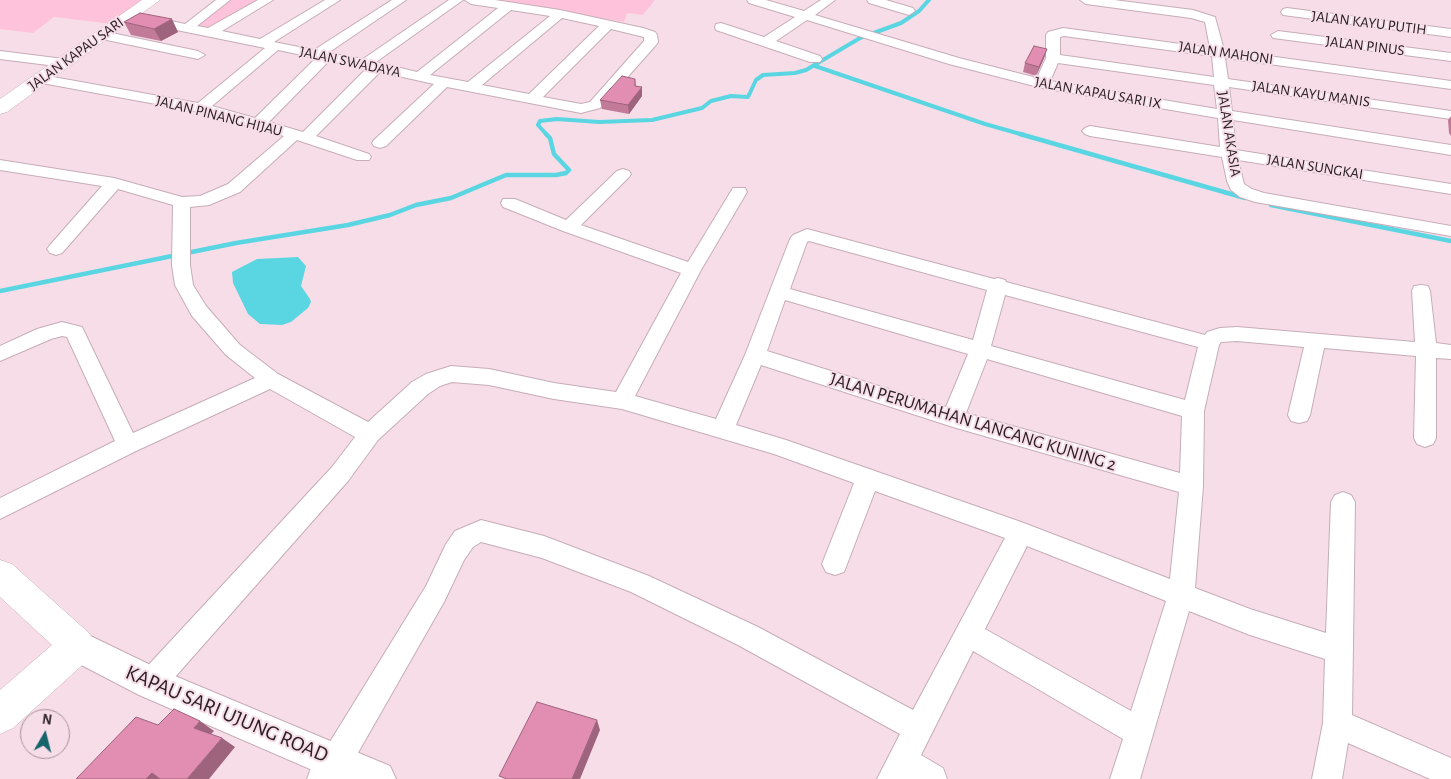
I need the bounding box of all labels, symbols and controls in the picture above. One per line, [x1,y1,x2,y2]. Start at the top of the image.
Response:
street label: JALAN KAYU PUTIH [1310,7,1428,39]
street label: JALAN KAPAU SARI [25,13,127,95]
street label: JALAN PINUS [1324,32,1406,60]
street label: JALAN MAHONI [1178,37,1274,69]
street label: JALAN SWADAYA [298,42,402,82]
street label: JALAN KAPAU SARI IX [1033,73,1163,113]
street label: JALAN KAYU MANIS [1251,77,1371,111]
street label: JALAN AKASIA [1213,90,1245,178]
street label: JALAN PINANG HIJAU [154,92,284,140]
street label: JALAN SUNGKAI [1266,151,1364,183]
street label: JALAN PERUMAHAN LANCANG KUNING 2 [827,368,1119,476]
street label: KAPAU SARI UJUNG ROAD [122,660,332,768]
north arrow [20,709,70,759]
text: N [41,713,53,728]

